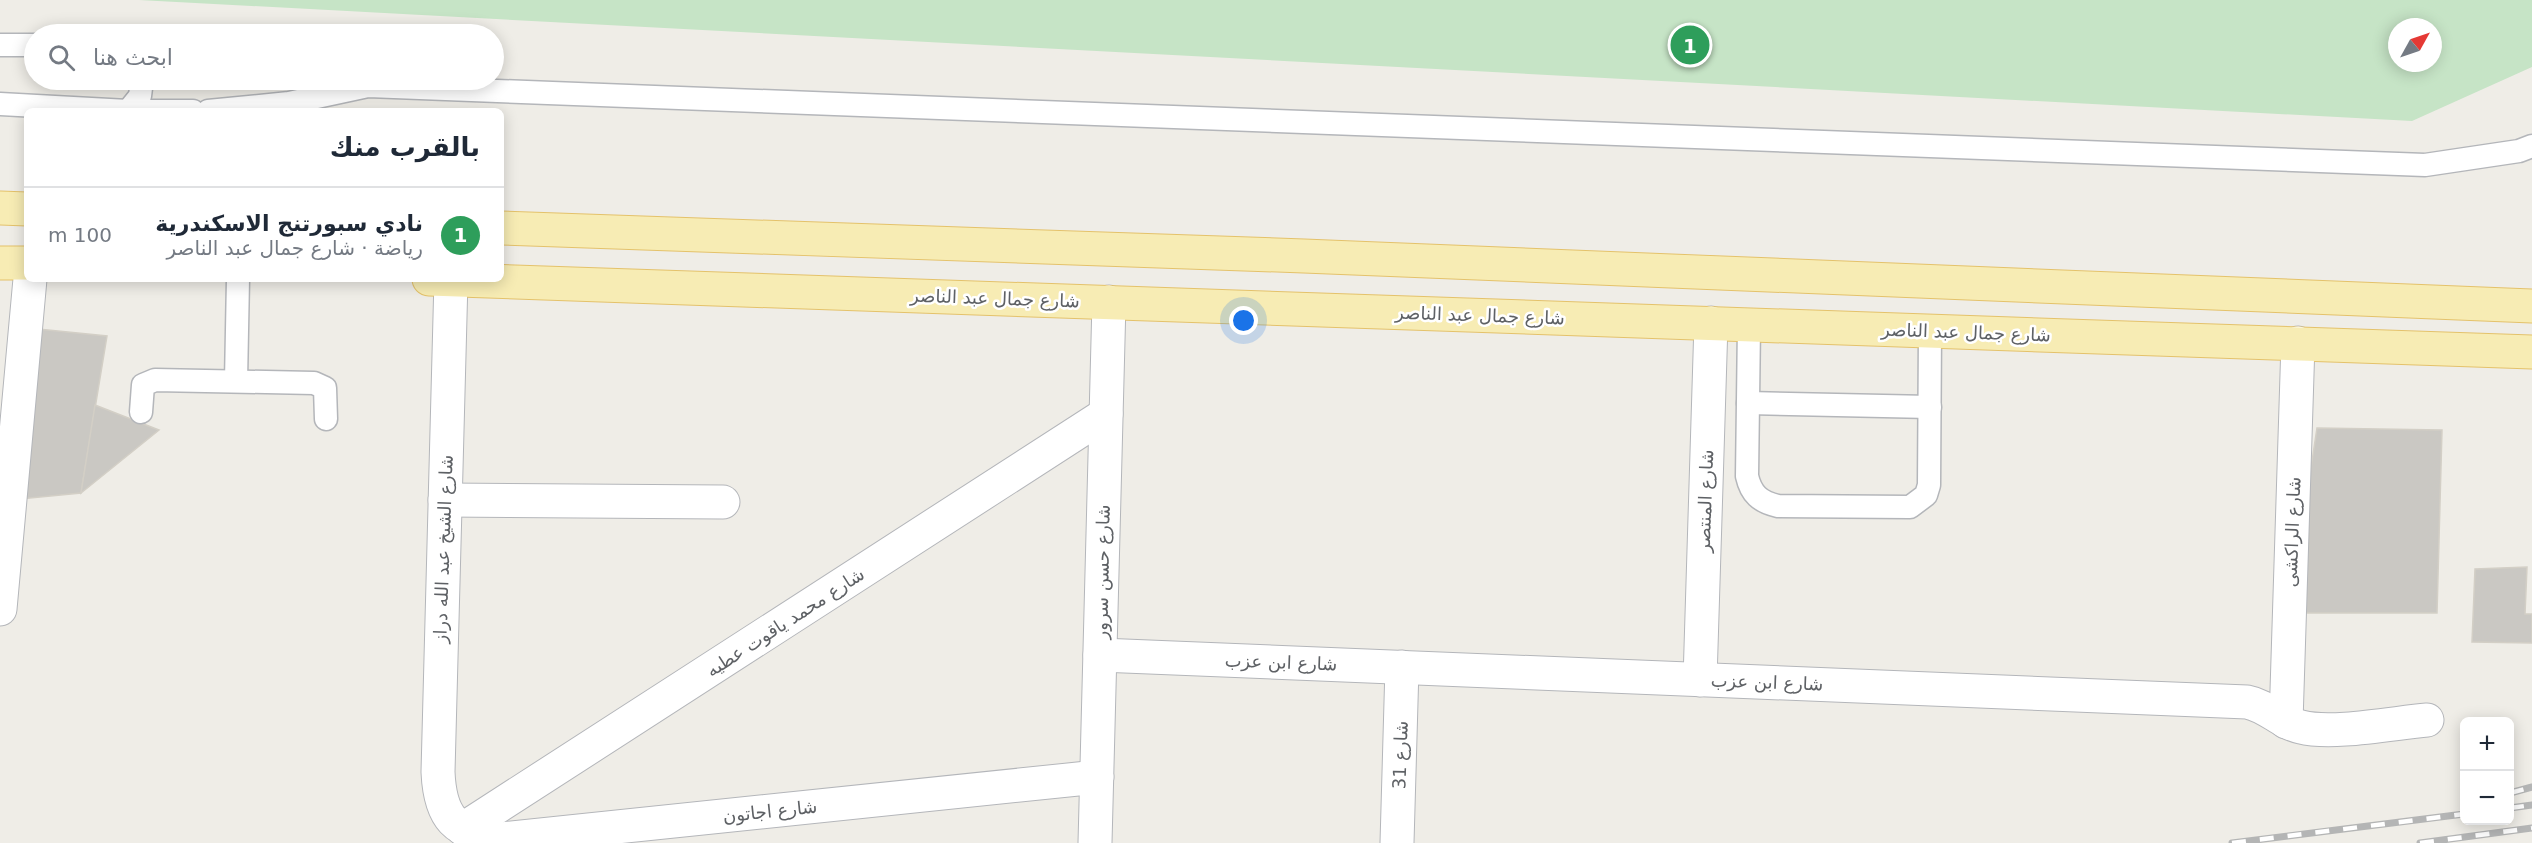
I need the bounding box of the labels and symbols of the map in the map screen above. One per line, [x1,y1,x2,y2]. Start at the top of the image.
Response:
north arrow [2388,18,2442,72]
pin: 1 [1670,22,1710,68]
street label: شارع جمال عبد الناصر [909,285,1080,312]
street label: شارع جمال عبد الناصر [1394,302,1565,329]
your location [1229,306,1258,335]
street label: شارع جمال عبد الناصر [1880,319,2051,346]
street label: شارع المنتصر [1693,449,1718,554]
street label: شارع الشيخ عبد الله دراز [429,454,458,645]
street label: شارع الراكشى [2280,476,2305,588]
street label: شارع حسن سرور [1090,504,1115,641]
street label: شارع محمد ياقوت عطيه [702,563,869,682]
street label: شارع ابن عزب [1224,650,1338,675]
street label: شارع ابن عزب [1710,670,1824,695]
street label: شارع 31 [1388,720,1413,790]
street label: شارع اجاتون [722,796,818,827]

